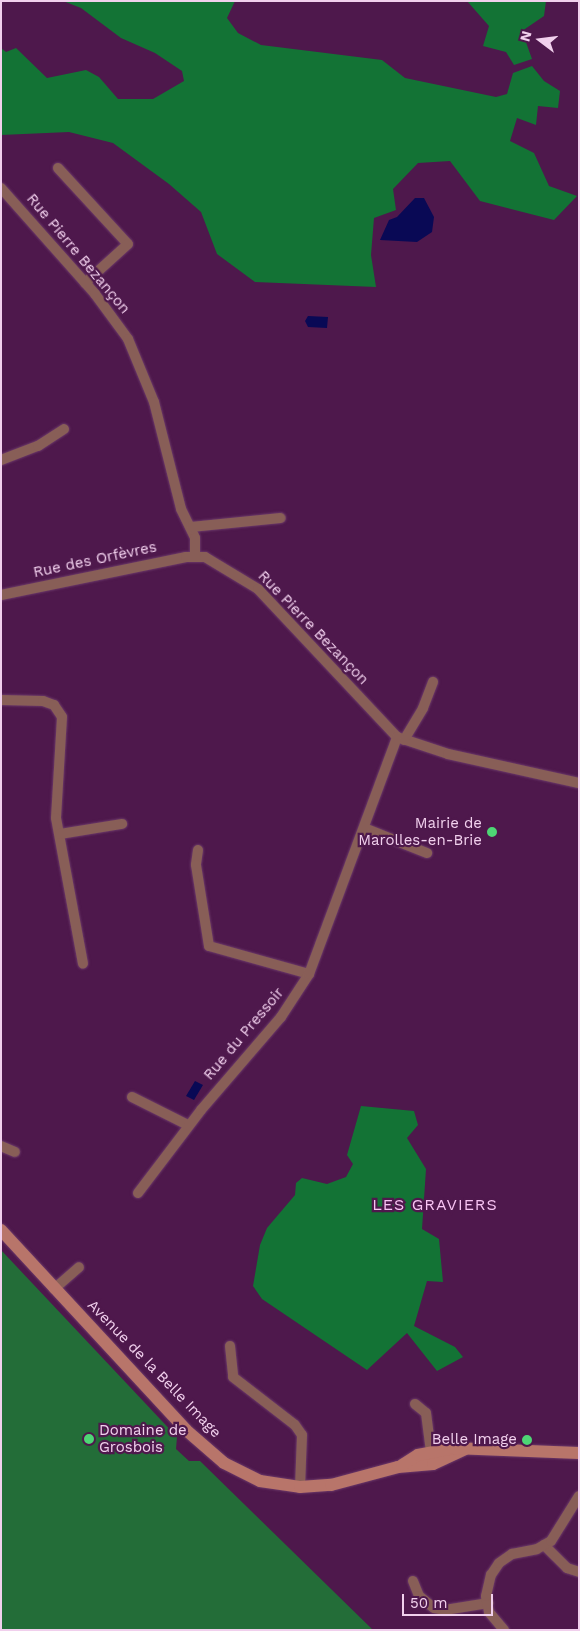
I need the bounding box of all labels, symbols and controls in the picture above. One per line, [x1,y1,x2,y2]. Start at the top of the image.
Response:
north arrow [515,15,565,65]
text: N [516,29,535,43]
street label: Rue Pierre Bezançon [22,190,134,318]
street label: Rue des Orfèvres [32,538,158,582]
street label: Rue Pierre Bezançon [254,567,372,689]
place label: Mairie de Marolles-en-Brie [358,814,482,849]
marker: Mairie de Marolles-en-Brie [486,826,498,838]
street label: Rue du Pressoir [200,984,288,1084]
district label: LES GRAVIERS [371,1195,499,1215]
street label: Avenue de la Belle Image [83,1296,225,1442]
place label: Domaine de Grosbois [99,1421,187,1456]
place label: Belle Image [432,1431,517,1449]
marker: Domaine de Grosbois [83,1433,95,1445]
marker: Belle Image [521,1434,533,1446]
scale bar [405,1584,496,1616]
text: 50 m [410,1594,447,1612]

